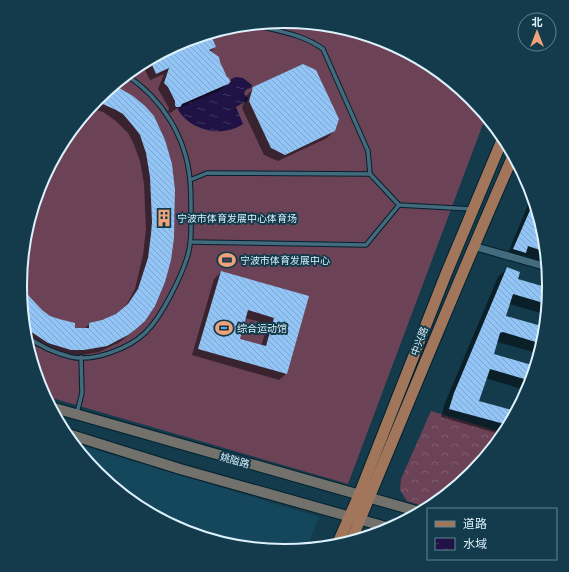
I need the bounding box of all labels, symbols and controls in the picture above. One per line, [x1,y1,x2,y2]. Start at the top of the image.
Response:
north arrow [517,12,557,52]
text: 北 [532,14,543,29]
building icon: 宁波市体育发展中心体育场 [154,208,174,228]
place label: 宁波市体育发展中心体育场 [177,211,297,225]
sports icon: 宁波市体育发展中心 [217,250,237,270]
place label: 宁波市体育发展中心 [240,253,330,267]
sports icon: 综合运动馆 [214,318,234,338]
place label: 综合运动馆 [237,321,287,335]
street label: 中兴路 [407,324,431,358]
street label: 姚隘路 [219,449,251,471]
legend [427,508,557,560]
text: 道路 [463,515,487,532]
text: 水域 [463,535,487,552]

